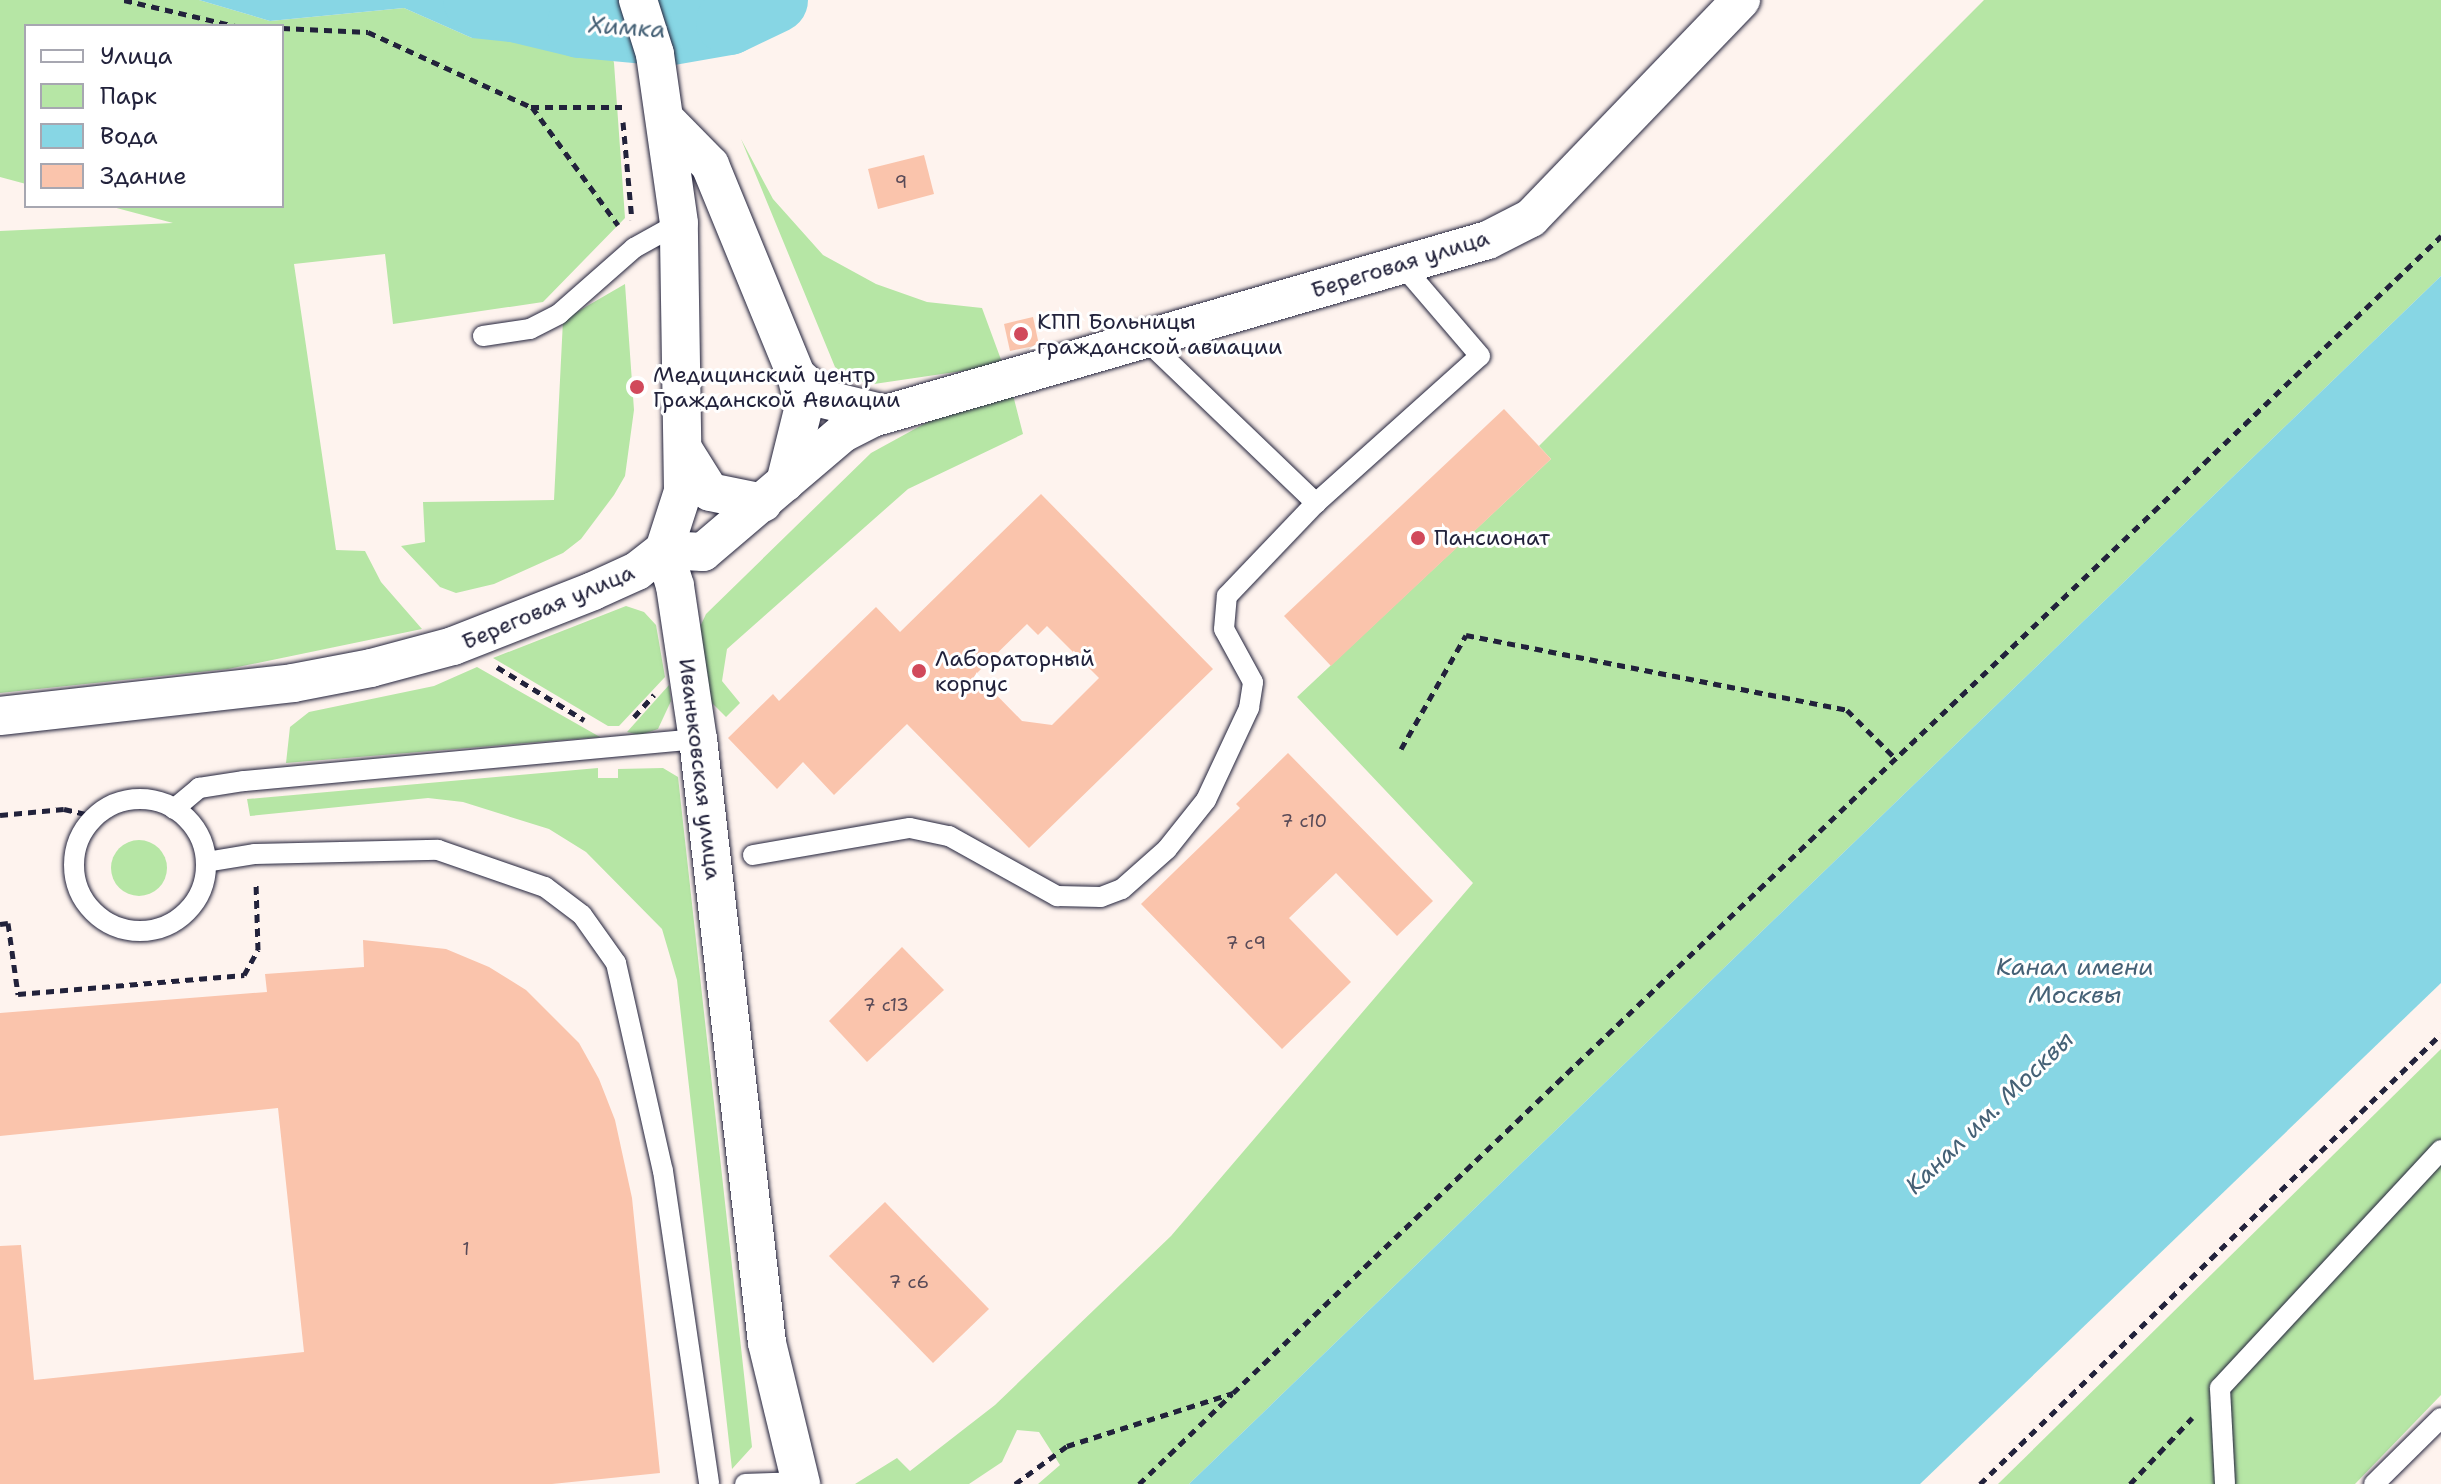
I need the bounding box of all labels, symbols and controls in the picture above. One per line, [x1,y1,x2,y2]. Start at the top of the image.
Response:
water label: Химка [588,11,666,45]
legend [24,24,284,208]
text: Улица [100,40,173,72]
text: Парк [100,80,157,112]
text: Вода [100,120,158,152]
text: Здание [100,160,187,192]
house number: 9 [895,171,907,193]
street label: Береговая улица [1308,224,1492,304]
place label: КПП Больницы гражданской авиации [1037,308,1282,360]
marker: КПП Больницы гражданской авиации [1012,325,1030,343]
place label: Медицинский центр Гражданской Авиации [653,361,900,412]
marker: Медицинский центр Гражданской Авиации [628,378,646,396]
place label: Пансионат [1434,525,1550,551]
marker: Пансионат [1409,529,1427,547]
street label: Береговая улица [458,559,638,655]
place label: Лабораторный корпус [935,645,1094,696]
street label: Иваньковская улица [673,657,727,881]
marker: Лабораторный корпус [910,662,928,680]
house number: 7 с10 [1281,810,1327,832]
house number: 7 с9 [1226,932,1266,954]
water label: Канал имени Москвы [1996,954,2154,1010]
house number: 7 с13 [863,994,909,1016]
water label: Канал им. Москвы [1900,1025,2080,1201]
house number: 1 [462,1238,470,1260]
house number: 7 с6 [889,1271,929,1293]

